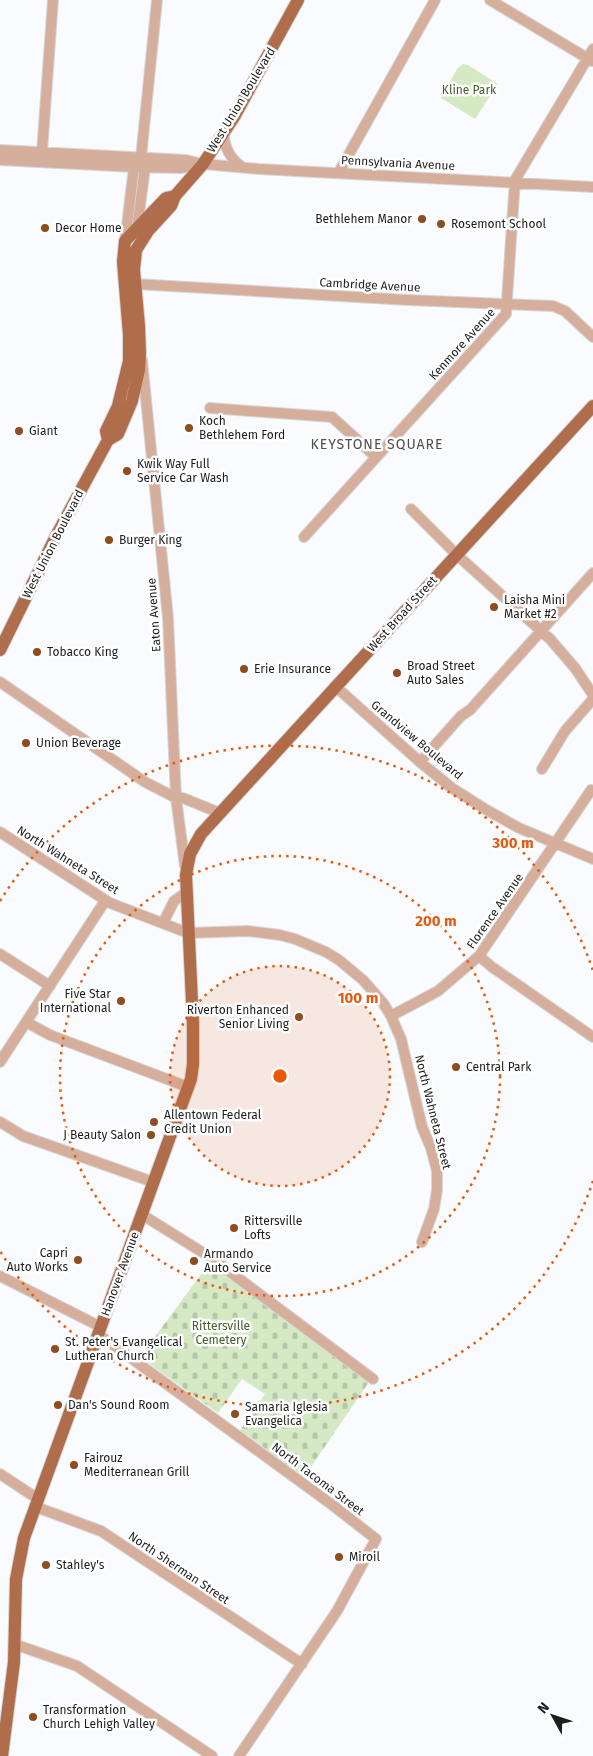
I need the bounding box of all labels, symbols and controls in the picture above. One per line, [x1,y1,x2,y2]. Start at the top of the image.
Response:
street label: West Union Boulevard [204,45,278,155]
park label: Kline Park [442,83,497,97]
street label: Pennsylvania Avenue [341,153,455,173]
place label: Bethlehem Manor [315,212,412,226]
marker: Bethlehem Manor [416,213,428,225]
place label: Rosemont School [451,217,546,231]
marker: Rosemont School [435,218,447,230]
place label: Decor Home [55,221,122,235]
marker: Decor Home [39,222,51,234]
street label: Cambridge Avenue [319,275,421,295]
street label: Kenmore Avenue [426,305,498,383]
place label: Koch Bethlehem Ford [199,414,285,442]
marker: Koch Bethlehem Ford [183,422,195,434]
place label: Giant [29,424,59,438]
marker: Giant [13,425,25,437]
district label: KEYSTONE SQUARE [310,436,444,453]
place label: Kwik Way Full Service Car Wash [137,457,229,485]
marker: Kwik Way Full Service Car Wash [121,465,133,477]
street label: West Union Boulevard [20,487,86,601]
place label: Burger King [119,533,183,547]
marker: Burger King [103,534,115,546]
street label: West Broad Street [364,573,440,655]
street label: Eaton Avenue [144,578,164,652]
place label: Laisha Mini Market #2 [504,593,565,621]
marker: Laisha Mini Market #2 [488,601,500,613]
place label: Tobacco King [47,645,119,659]
marker: Tobacco King [31,646,43,658]
place label: Broad Street Auto Sales [407,659,476,687]
place label: Erie Insurance [254,662,331,676]
marker: Erie Insurance [238,663,250,675]
marker: Broad Street Auto Sales [391,667,403,679]
street label: Grandview Boulevard [368,698,466,782]
place label: Union Beverage [36,736,121,750]
marker: Union Beverage [20,737,32,749]
street label: North Wahneta Street [14,823,122,897]
text: 300 m [491,834,534,852]
street label: Florence Avenue [464,870,526,952]
text: 200 m [415,912,457,930]
place label: Five Star International [40,987,111,1015]
text: 100 m [338,989,378,1007]
marker: Five Star International [115,995,127,1007]
place label: Riverton Enhanced Senior Living [187,1003,290,1031]
marker: Riverton Enhanced Senior Living [293,1011,305,1023]
street label: North Wahneta Street [412,1053,454,1171]
place label: Central Park [466,1060,532,1074]
marker: Central Park [450,1061,462,1073]
centre of rings [271,1067,289,1085]
place label: Allentown Federal Credit Union [164,1108,262,1136]
marker: Allentown Federal Credit Union [148,1116,160,1128]
place label: J Beauty Salon [63,1128,141,1142]
marker: J Beauty Salon [145,1129,157,1141]
place label: Rittersville Lofts [244,1214,302,1242]
marker: Rittersville Lofts [228,1222,240,1234]
street label: Hanover Avenue [98,1230,142,1318]
place label: Capri Auto Works [7,1246,68,1274]
place label: Armando Auto Service [204,1247,271,1275]
marker: Capri Auto Works [72,1254,84,1266]
marker: Armando Auto Service [188,1255,200,1267]
park label: Rittersville Cemetery [192,1319,250,1347]
place label: St. Peter's Evangelical Lutheran Church [65,1335,183,1363]
marker: St. Peter's Evangelical Lutheran Church [49,1343,61,1355]
place label: Dan's Sound Room [68,1398,170,1412]
marker: Dan's Sound Room [52,1399,64,1411]
place label: Samaria Iglesia Evangelica [245,1400,328,1428]
marker: Samaria Iglesia Evangelica [229,1408,241,1420]
street label: North Tacoma Street [269,1440,367,1519]
place label: Fairouz Mediterranean Grill [84,1451,190,1479]
marker: Fairouz Mediterranean Grill [68,1459,80,1471]
street label: North Sherman Street [126,1529,233,1607]
place label: Miroil [349,1550,380,1564]
marker: Miroil [333,1551,345,1563]
place label: Stahley's [56,1558,105,1572]
marker: Stahley's [40,1559,52,1571]
north arrow [528,1691,578,1741]
text: N [534,1699,553,1717]
place label: Transformation Church Lehigh Valley [43,1703,155,1731]
marker: Transformation Church Lehigh Valley [27,1711,39,1723]

